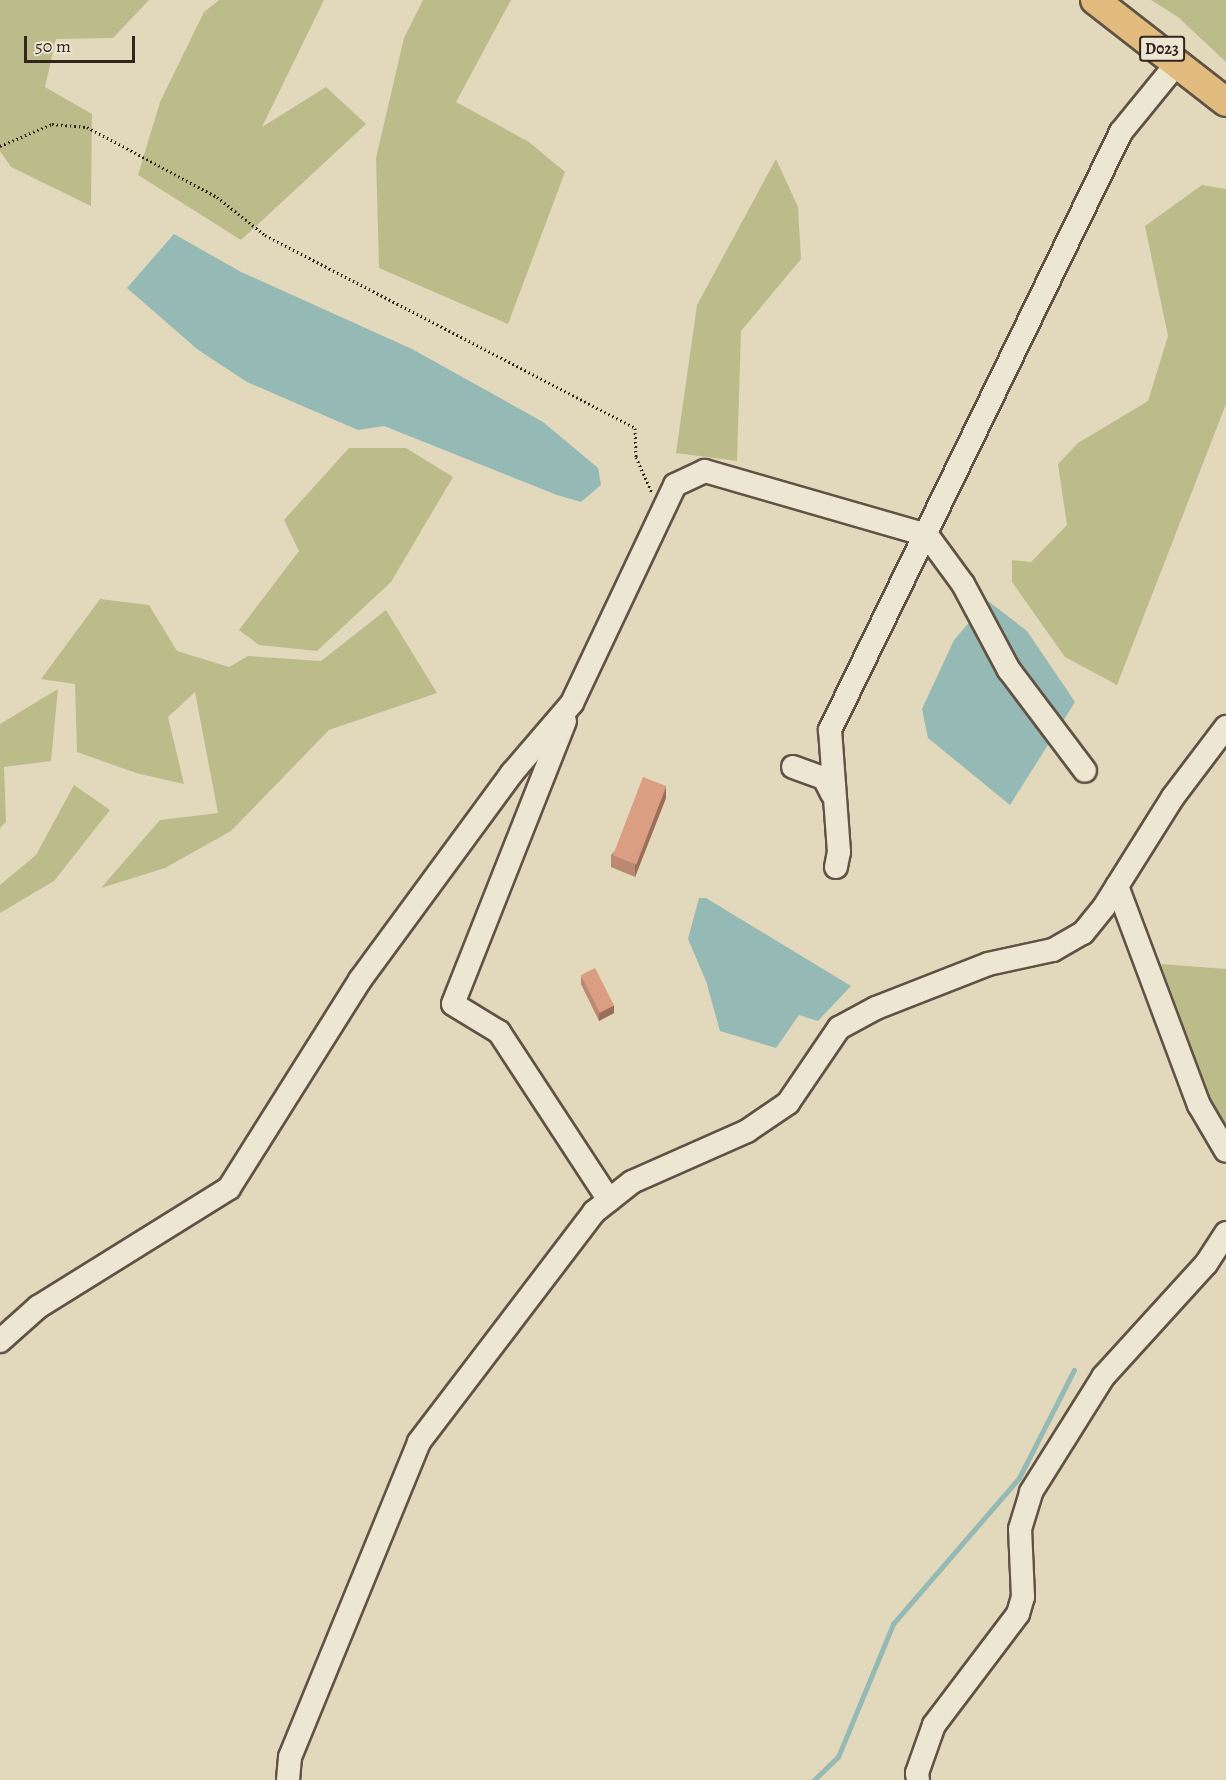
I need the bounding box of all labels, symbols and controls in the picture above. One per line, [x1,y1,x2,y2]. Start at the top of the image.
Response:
scale bar [27,24,138,62]
text: 50 m [35,34,71,58]
road number: D023 [1138,36,1186,62]

